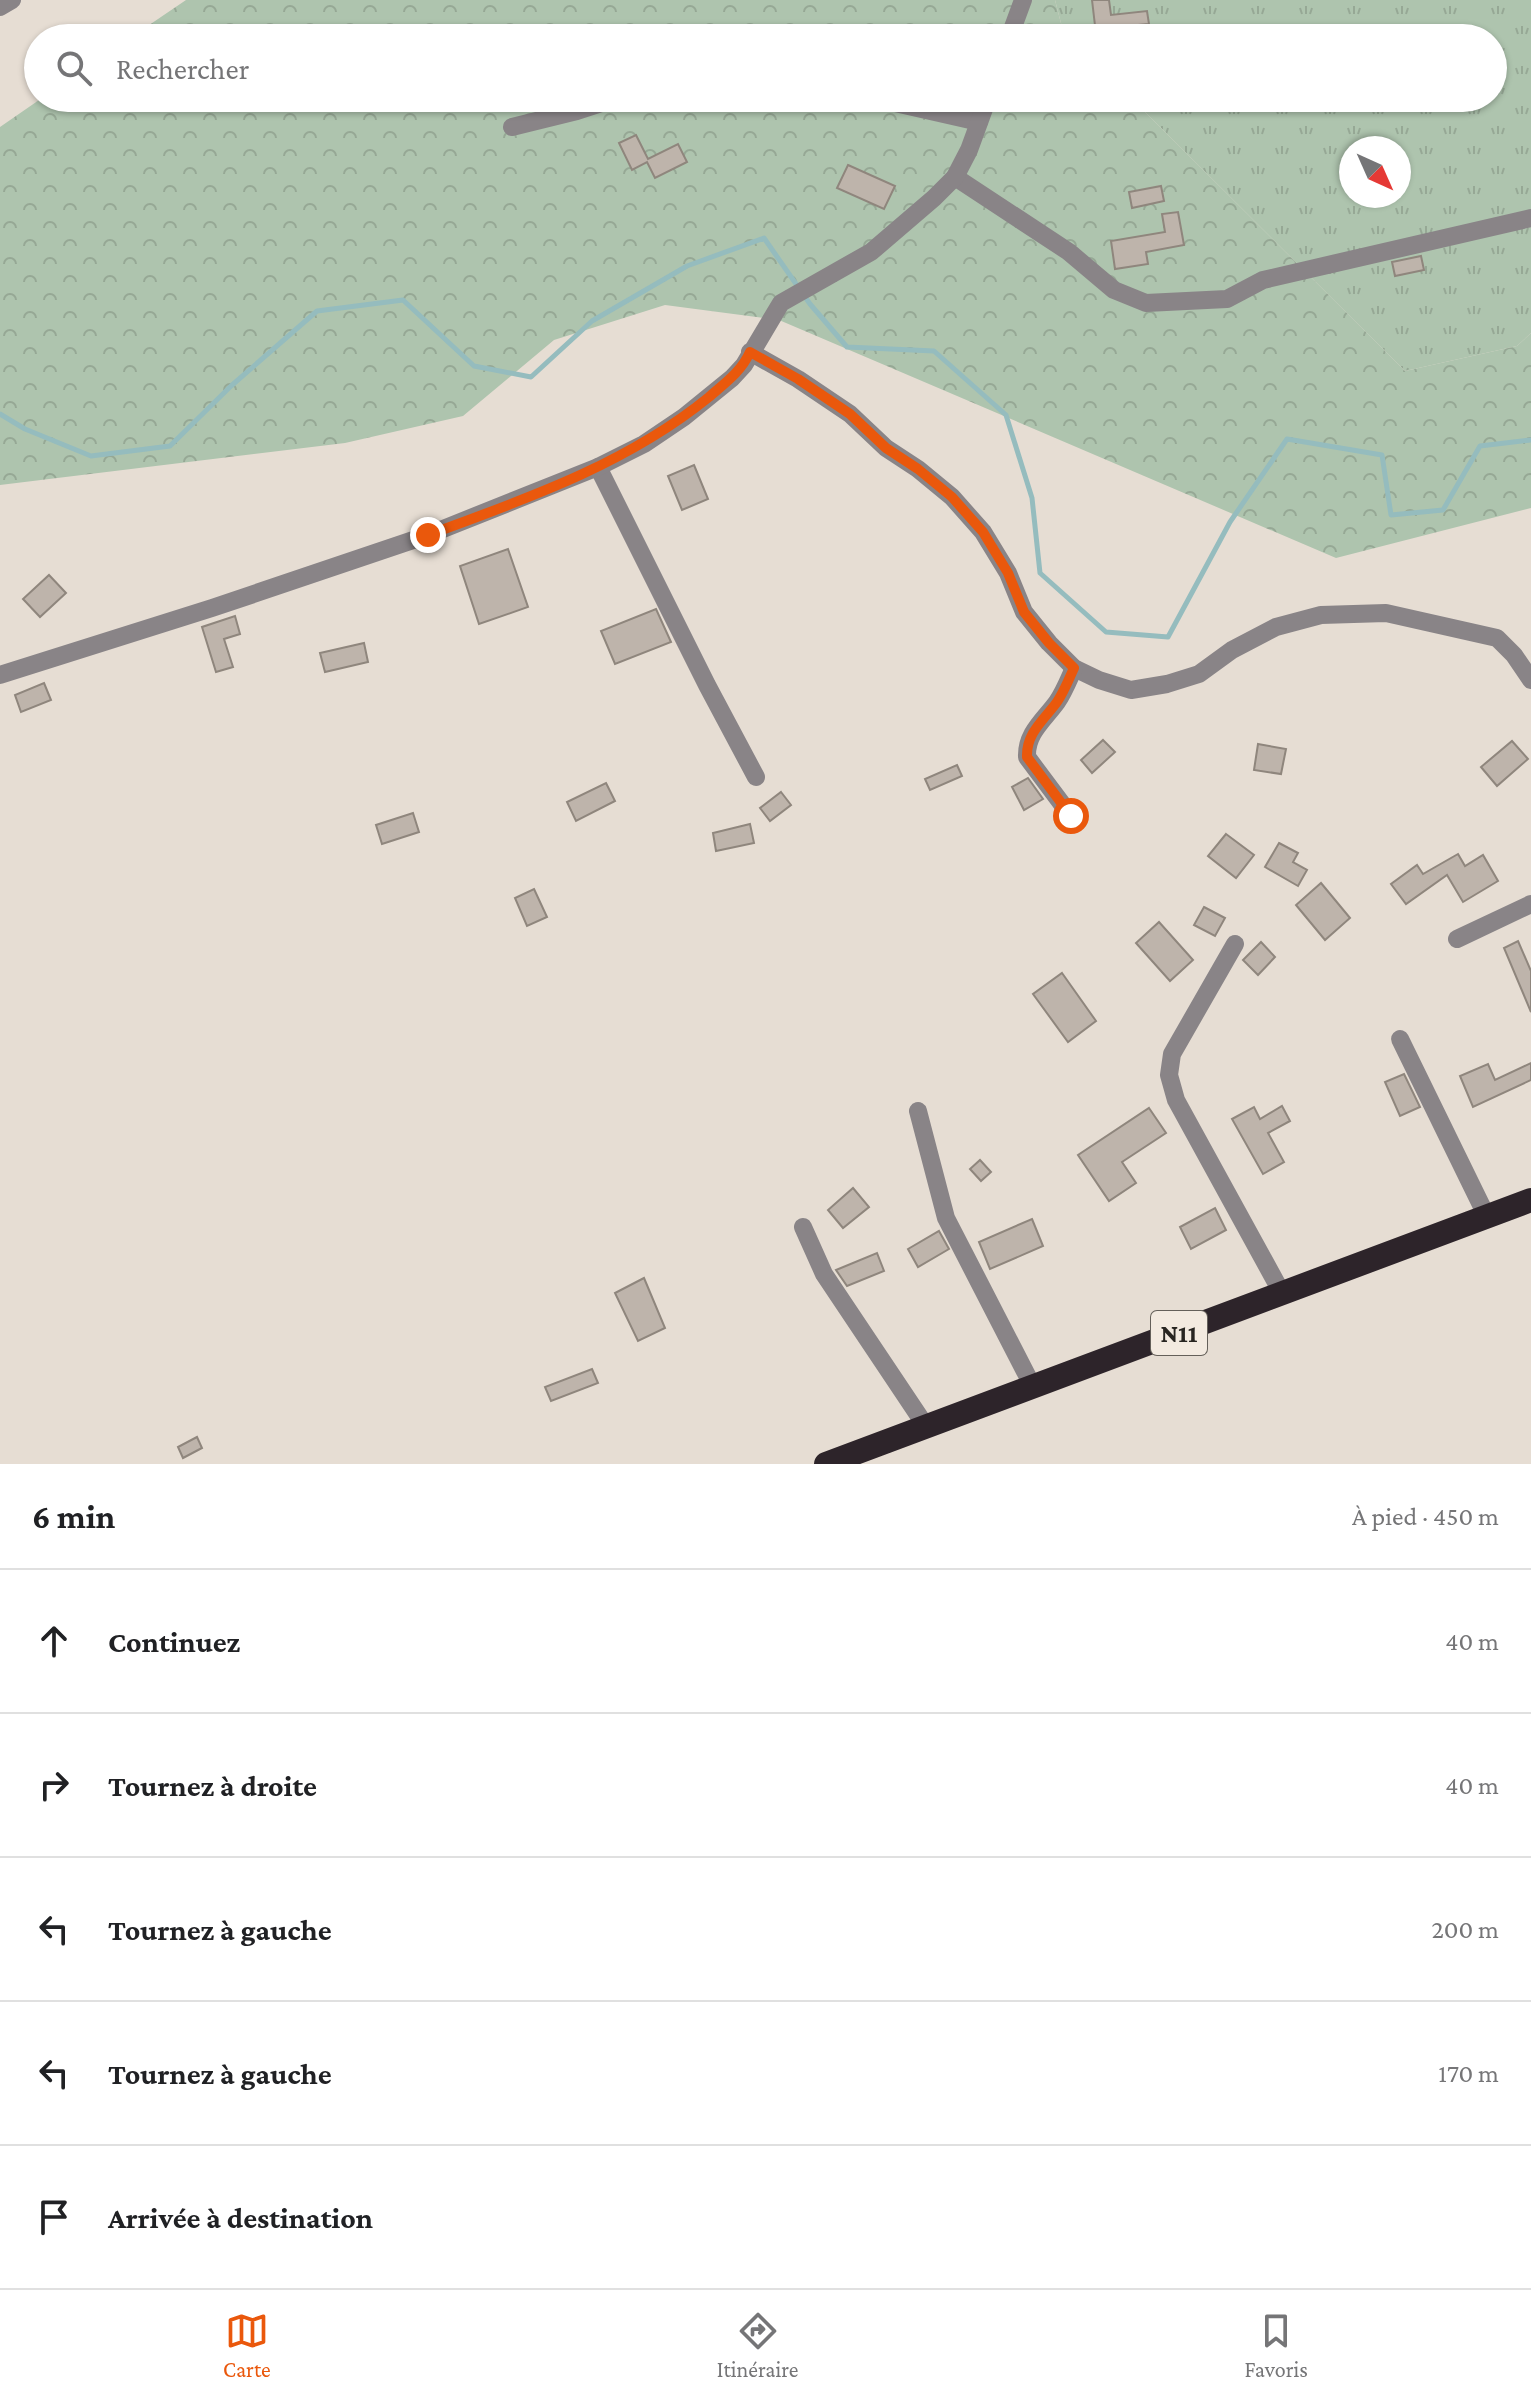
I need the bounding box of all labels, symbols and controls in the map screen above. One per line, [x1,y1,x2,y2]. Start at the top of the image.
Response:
search box [24,24,1507,112]
icon: search [52,46,96,90]
text: Rechercher [116,52,249,85]
north arrow [1339,136,1411,208]
route end [410,517,446,553]
route start [1053,798,1089,834]
road number: N11 [1151,1311,1207,1355]
text: 6 min [32,1498,115,1535]
text: À pied · 450 m [1352,1502,1499,1531]
icon: ahead [32,1619,76,1663]
text: Continuez [108,1625,240,1658]
text: 40 m [1445,1627,1499,1656]
icon: right [32,1763,76,1807]
text: Tournez à droite [108,1769,317,1802]
text: 40 m [1445,1771,1499,1800]
icon: left [32,1907,76,1951]
text: Tournez à gauche [108,1913,332,1946]
text: 200 m [1431,1915,1499,1944]
icon: left [32,2051,76,2095]
text: Tournez à gauche [108,2057,332,2090]
text: 170 m [1438,2059,1499,2088]
icon: arrive [32,2195,76,2239]
text: Arrivée à destination [108,2201,373,2234]
tab: Carte [223,2309,271,2382]
tab: Itinéraire [717,2309,798,2382]
tab: Favoris [1244,2309,1308,2382]

